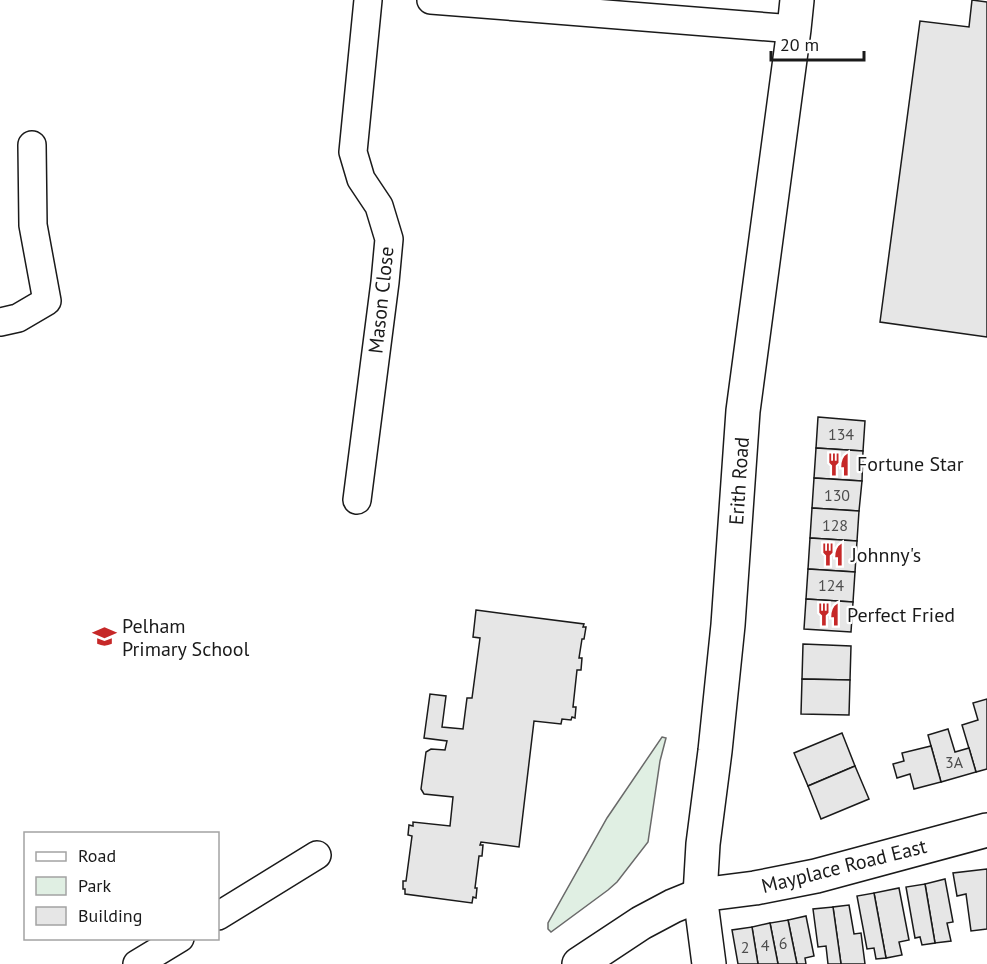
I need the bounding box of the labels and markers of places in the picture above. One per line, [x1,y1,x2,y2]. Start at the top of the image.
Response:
restaurant icon: Fortune Star [826,451,852,477]
place label: Fortune Star [857,451,964,477]
restaurant icon: Johnny's [820,542,846,568]
place label: Johnny's [850,542,921,568]
restaurant icon: Perfect Fried [816,602,842,628]
place label: Perfect Fried [847,602,955,628]
place label: Pelham Primary School [122,613,250,662]
school or university icon: Pelham Primary School [91,624,117,650]

